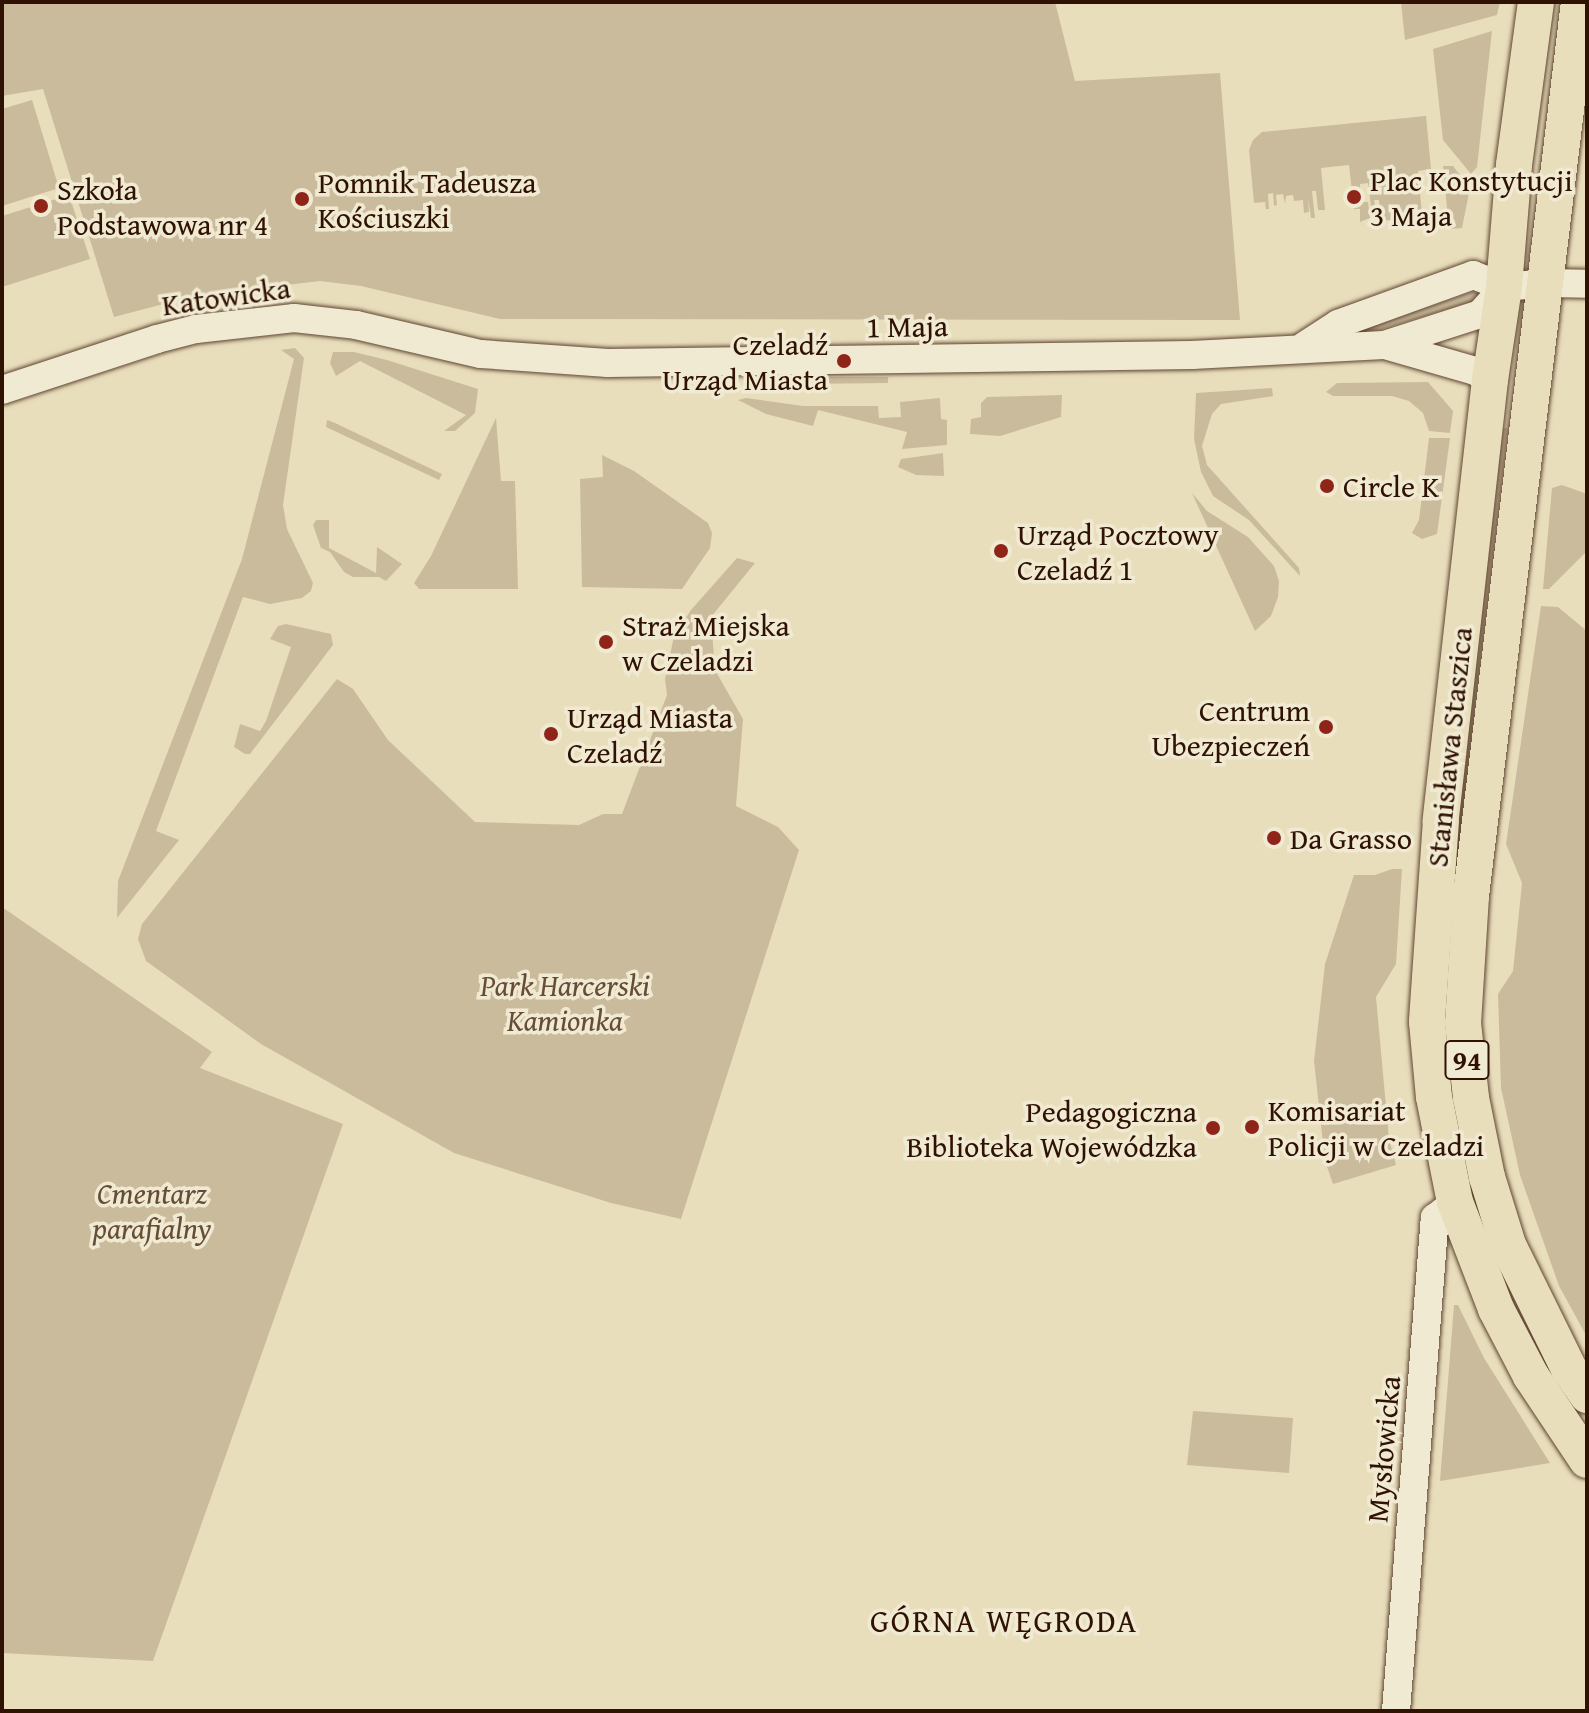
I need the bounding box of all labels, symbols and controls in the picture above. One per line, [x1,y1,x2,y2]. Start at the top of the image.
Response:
place label: Plac Konstytucji 3 Maja [1370,162,1573,232]
place label: Pomnik Tadeusza Kościuszki [318,164,536,234]
place label: Szkoła Podstawowa nr 4 [57,171,268,242]
marker: Plac Konstytucji 3 Maja [1345,188,1363,206]
marker: Pomnik Tadeusza Kościuszki [293,190,311,208]
marker: Szkoła Podstawowa nr 4 [32,197,50,215]
street label: Katowicka [159,269,293,323]
street label: 1 Maja [866,307,948,345]
place label: Czeladź Urząd Miasta [662,326,828,396]
marker: Czeladź Urząd Miasta [835,352,853,370]
place label: Circle K [1343,468,1439,504]
marker: Circle K [1318,477,1336,495]
place label: Urząd Pocztowy Czeladź 1 [1017,516,1219,586]
marker: Urząd Pocztowy Czeladź 1 [992,542,1010,560]
place label: Straż Miejska w Czeladzi [622,607,790,678]
street label: Stanisława Staszica [1418,625,1480,869]
marker: Straż Miejska w Czeladzi [597,633,615,651]
place label: Centrum Ubezpieczeń [1151,692,1310,762]
place label: Urząd Miasta Czeladź [567,699,733,770]
marker: Centrum Ubezpieczeń [1317,718,1335,736]
marker: Urząd Miasta Czeladź [542,725,560,743]
place label: Da Grasso [1290,820,1412,856]
marker: Da Grasso [1265,829,1283,847]
park label: Park Harcerski Kamionka [480,967,650,1038]
road number: 94 [1443,1036,1491,1084]
place label: Komisariat Policji w Czeladzi [1268,1092,1484,1162]
place label: Pedagogiczna Biblioteka Wojewódzka [906,1093,1197,1164]
marker: Komisariat Policji w Czeladzi [1243,1118,1261,1136]
marker: Pedagogiczna Biblioteka Wojewódzka [1204,1119,1222,1137]
park label: Cmentarz parafialny [93,1175,211,1246]
street label: Mysłowicka [1359,1374,1407,1524]
district label: GÓRNA WĘGRODA [870,1602,1138,1640]

